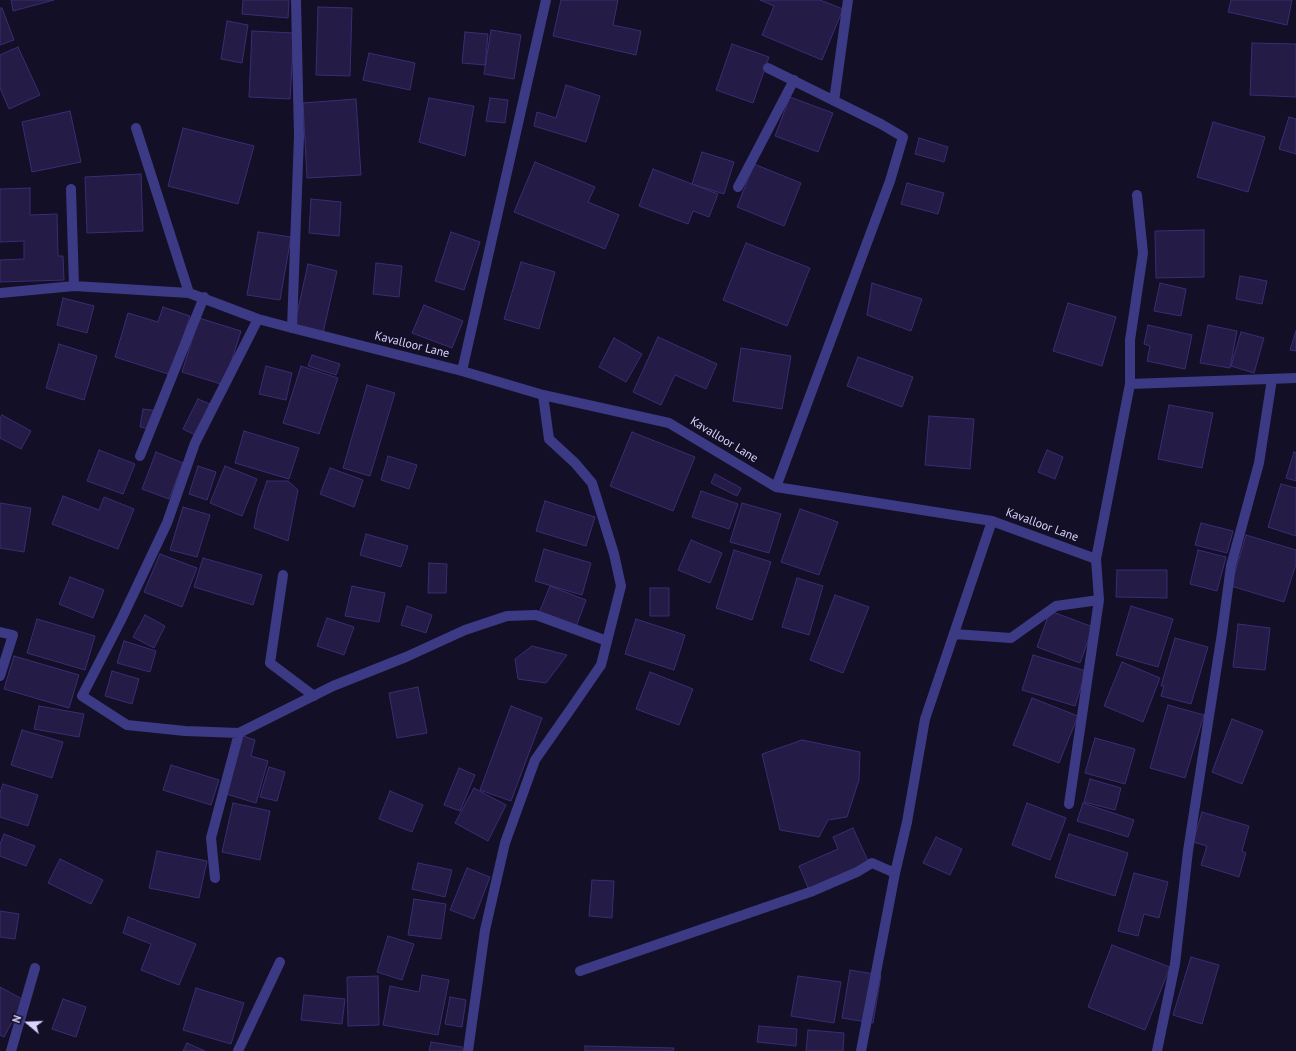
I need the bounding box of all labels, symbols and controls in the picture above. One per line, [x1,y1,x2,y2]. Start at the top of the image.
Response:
street label: Kavalloor Lane [373,329,451,361]
street label: Kavalloor Lane [688,414,760,466]
street label: Kavalloor Lane [1004,505,1080,545]
north arrow [8,1003,48,1043]
text: N [9,1013,24,1025]

